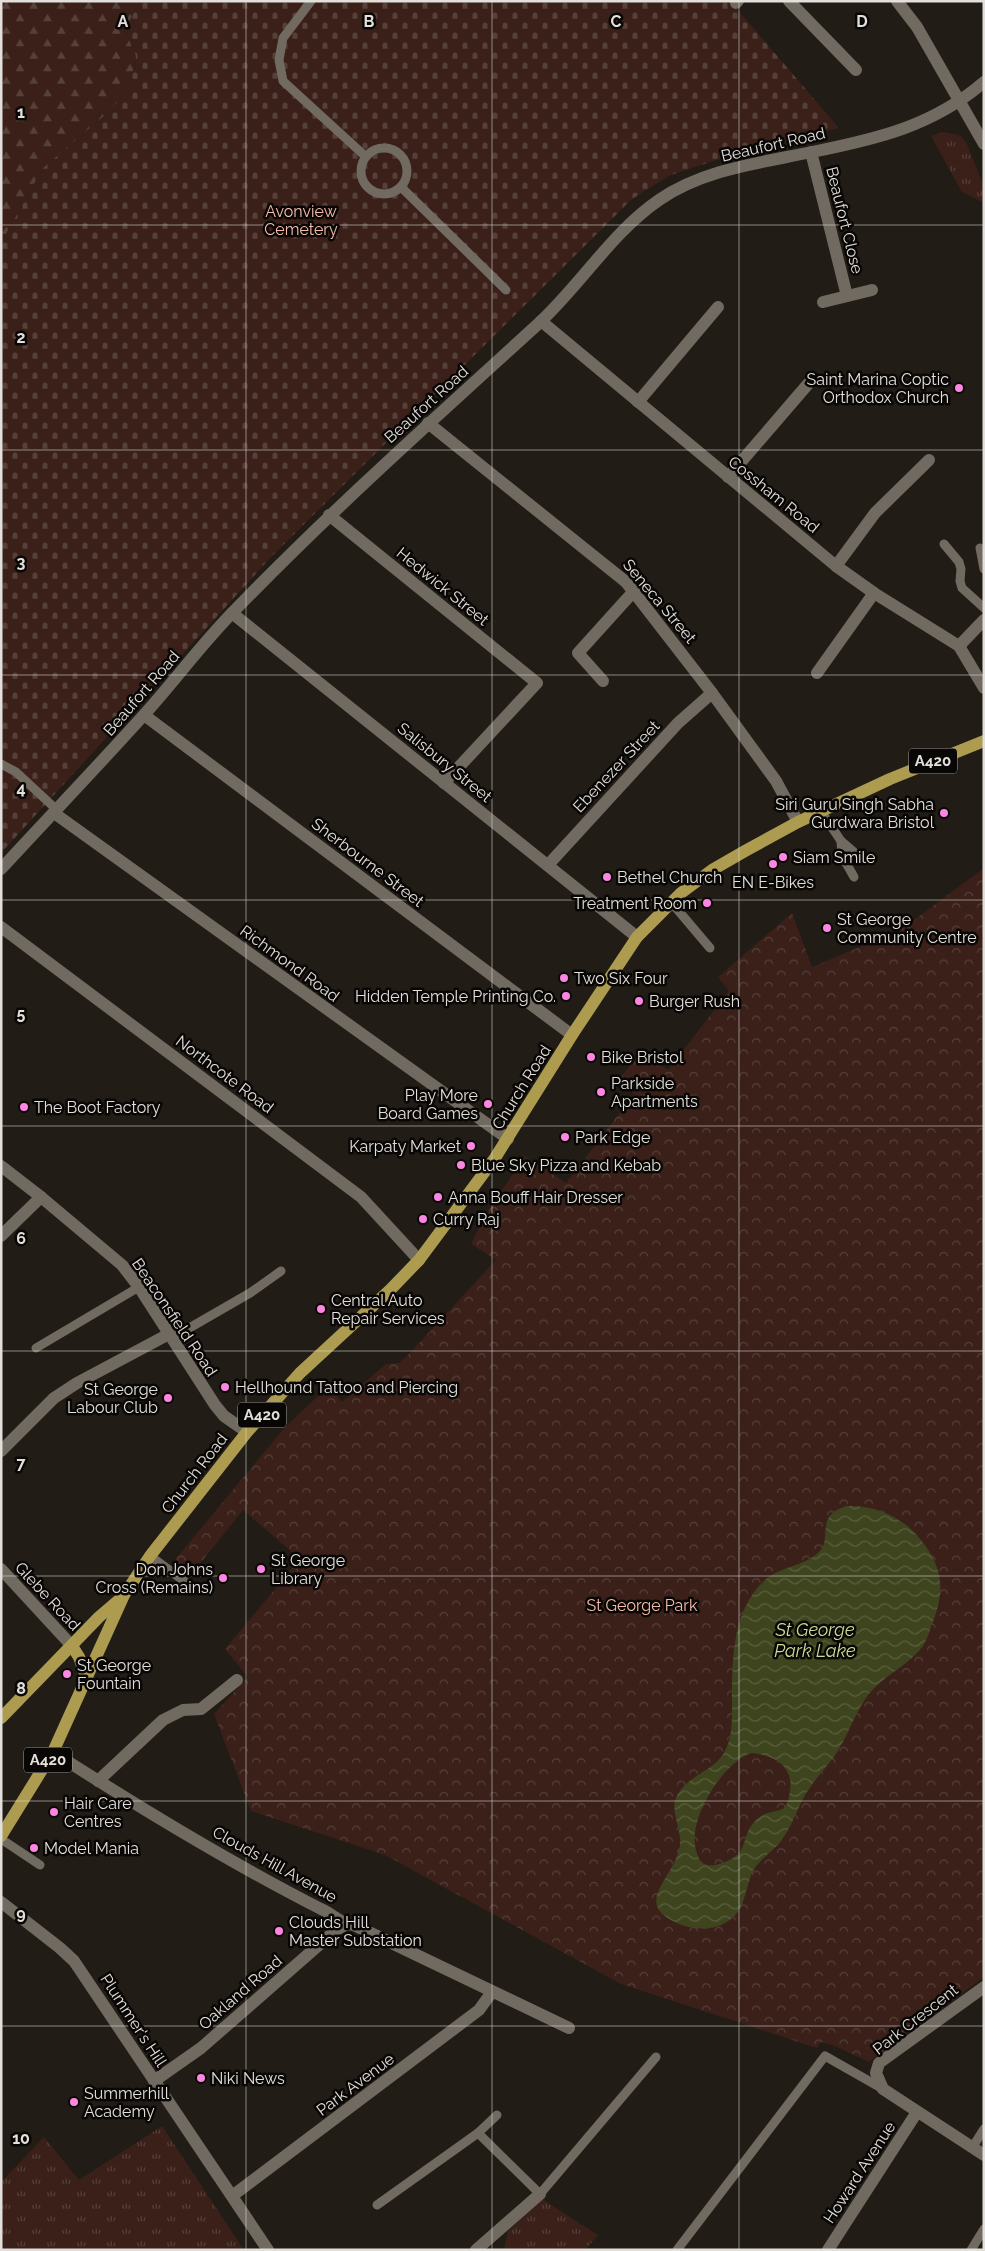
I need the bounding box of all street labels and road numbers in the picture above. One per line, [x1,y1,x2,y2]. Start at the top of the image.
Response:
street label: Beaufort Road [719,123,827,166]
street label: Beaufort Close [822,165,867,276]
street label: Beaufort Road [380,362,472,447]
street label: Cossham Road [725,452,823,537]
street label: Hedwick Street [393,543,493,630]
street label: Seneca Street [619,555,701,648]
street label: Beaufort Road [99,647,183,740]
street label: Ebenezer Street [569,716,664,816]
street label: Salisbury Street [394,719,496,807]
road number: A420 [909,748,957,774]
street label: Sherbourne Street [308,814,428,911]
street label: Richmond Road [236,921,343,1006]
street label: Northcote Road [172,1032,277,1117]
street label: Church Road [488,1042,555,1133]
street label: Beaconsfield Road [128,1255,221,1380]
road number: A420 [238,1402,286,1428]
street label: Church Road [157,1430,231,1517]
street label: Glebe Road [11,1558,84,1635]
road number: A420 [24,1748,72,1772]
street label: Clouds Hill Avenue [209,1822,340,1907]
street label: Oakland Road [195,1951,286,2034]
street label: Plummer's Hill [96,1970,171,2071]
street label: Park Crescent [869,1980,962,2059]
street label: Park Avenue [313,2049,398,2120]
street label: Howard Avenue [819,2118,899,2227]

